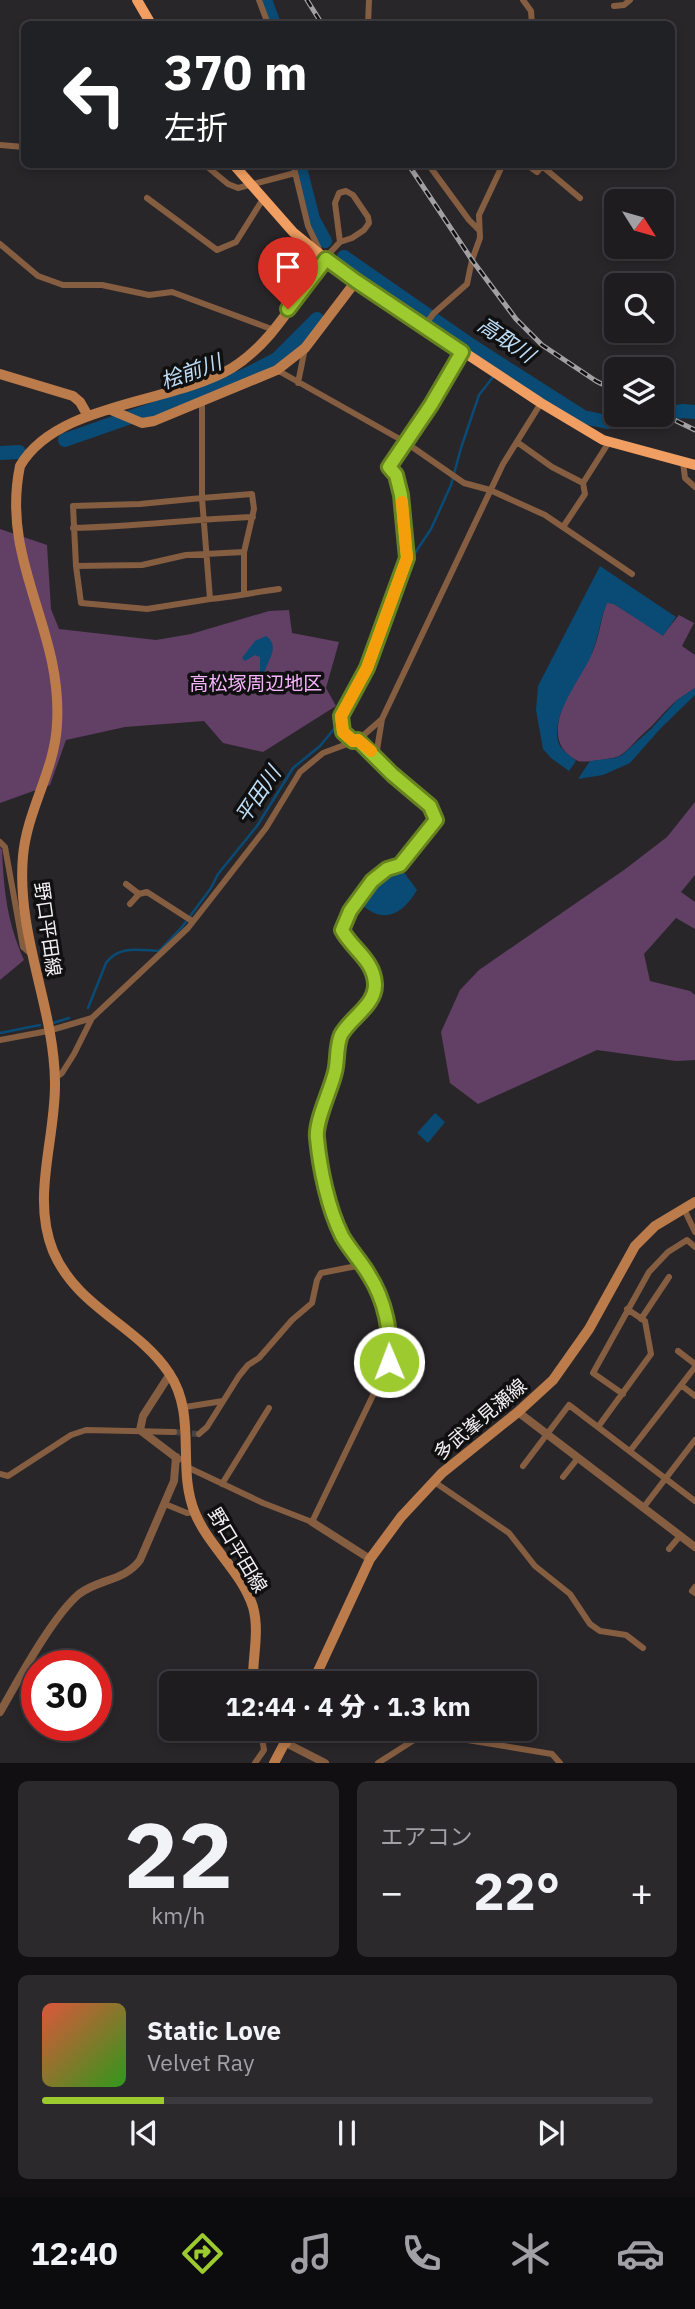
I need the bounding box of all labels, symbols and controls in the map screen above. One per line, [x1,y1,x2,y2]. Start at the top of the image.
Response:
text: 370 m [164,40,308,103]
icon: left [49,49,140,140]
text: 左折 [164,106,228,148]
north arrow [604,189,674,259]
map controls [604,189,674,427]
pin [258,237,318,309]
icon: arrive [269,248,307,286]
button: search [604,273,674,343]
water label: 高取川 [473,310,542,370]
water label: 桧前川 [156,346,227,395]
button: layers [604,357,674,427]
park label: 高松塚周辺地区 [189,671,323,695]
water label: 平田川 [228,759,288,828]
street label: 野口平田線 [30,880,66,978]
position arrow [352,1325,426,1399]
street label: 多武峯見瀬線 [429,1373,531,1465]
street label: 野口平田線 [203,1503,273,1597]
speed limit sign: 30 [21,1650,112,1741]
text: 12:44 · 4 分 · 1.3 km [225,1689,471,1723]
text: 22 [124,1795,233,1913]
text: エアコン [381,1821,473,1851]
text: 22° [473,1857,560,1924]
text: − [381,1867,403,1916]
text: + [630,1867,653,1916]
text: km/h [151,1900,205,1930]
text: Static Love [147,2013,281,2047]
text: Velvet Ray [147,2047,254,2077]
icon: previous [125,2114,163,2152]
icon: pause [328,2114,366,2152]
icon: next [532,2114,570,2152]
icon: directions [178,2229,227,2278]
icon: music [287,2229,336,2278]
icon: phone [397,2229,446,2278]
icon: climate [506,2229,555,2278]
icon: car [616,2229,665,2278]
text: 12:40 [30,2232,118,2274]

